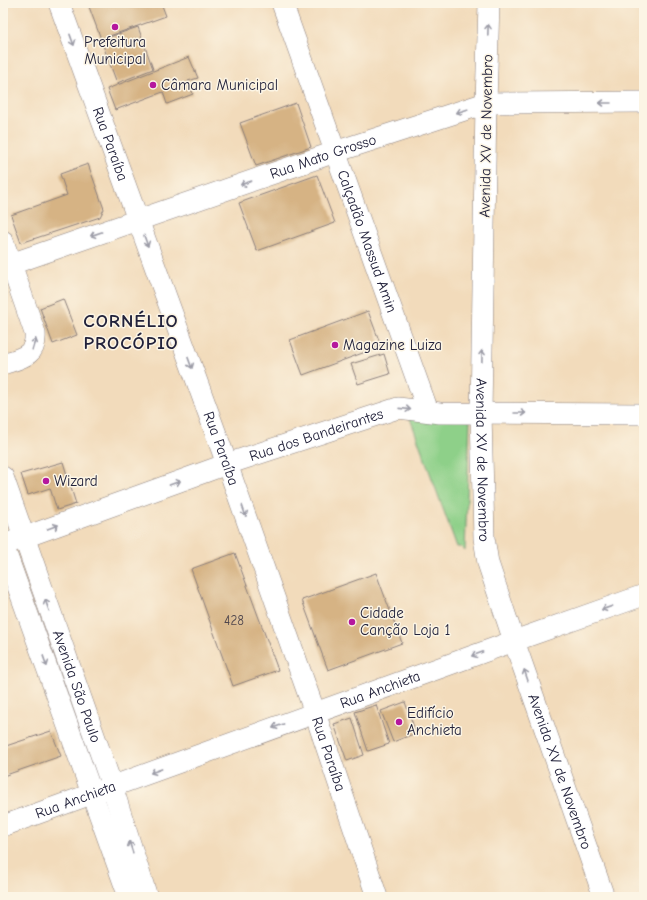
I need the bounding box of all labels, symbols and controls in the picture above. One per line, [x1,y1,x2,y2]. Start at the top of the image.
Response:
marker: Prefeitura Municipal [110,22,120,32]
one-way arrow [484,24,492,37]
one-way arrow [69,33,76,46]
place label: Prefeitura Municipal [84,33,146,68]
street label: Avenida XV de Novembro [476,54,496,218]
place label: Câmara Municipal [161,76,278,94]
marker: Câmara Municipal [148,80,158,90]
one-way arrow [599,99,612,107]
street label: Rua Paraíba [89,104,132,183]
one-way arrow [456,108,469,115]
street label: Rua Mato Grosso [267,130,379,183]
street label: Calçadão Massud Amin [333,167,401,315]
one-way arrow [239,180,252,187]
one-way arrow [91,231,103,239]
one-way arrow [142,234,150,246]
district label: CORNÉLIO PROCÓPIO [83,310,179,354]
place label: Magazine Luiza [343,336,442,354]
one-way arrow [30,339,38,351]
marker: Magazine Luiza [330,340,340,350]
one-way arrow [478,350,486,363]
one-way arrow [187,356,195,368]
street label: Avenida XV de Novembro [472,378,493,542]
street label: Rua dos Bandeirantes [247,404,385,465]
one-way arrow [398,405,411,412]
street label: Rua Paraíba [200,409,243,488]
one-way arrow [513,409,526,417]
place label: Wizard [54,472,98,490]
marker: Wizard [41,476,51,486]
one-way arrow [169,478,181,486]
one-way arrow [241,505,248,518]
one-way arrow [46,522,58,530]
one-way arrow [43,599,51,611]
place label: Cidade Canção Loja 1 [360,604,451,639]
one-way arrow [601,605,614,612]
house number: 428 [224,613,244,628]
marker: Cidade Canção Loja 1 [347,617,357,627]
street label: Avenida São Paulo [49,628,105,745]
one-way arrow [471,651,484,658]
one-way arrow [41,654,49,666]
street label: Rua Anchieta [337,667,423,712]
one-way arrow [522,669,529,682]
street label: Avenida XV de Novembro [524,691,596,852]
place label: Edifício Anchieta [407,704,462,739]
street label: Rua Paraíba [308,714,350,794]
marker: Edifício Anchieta [394,717,404,727]
one-way arrow [272,723,284,731]
one-way arrow [150,767,162,775]
street label: Rua Anchieta [33,777,118,823]
one-way arrow [127,840,134,853]

